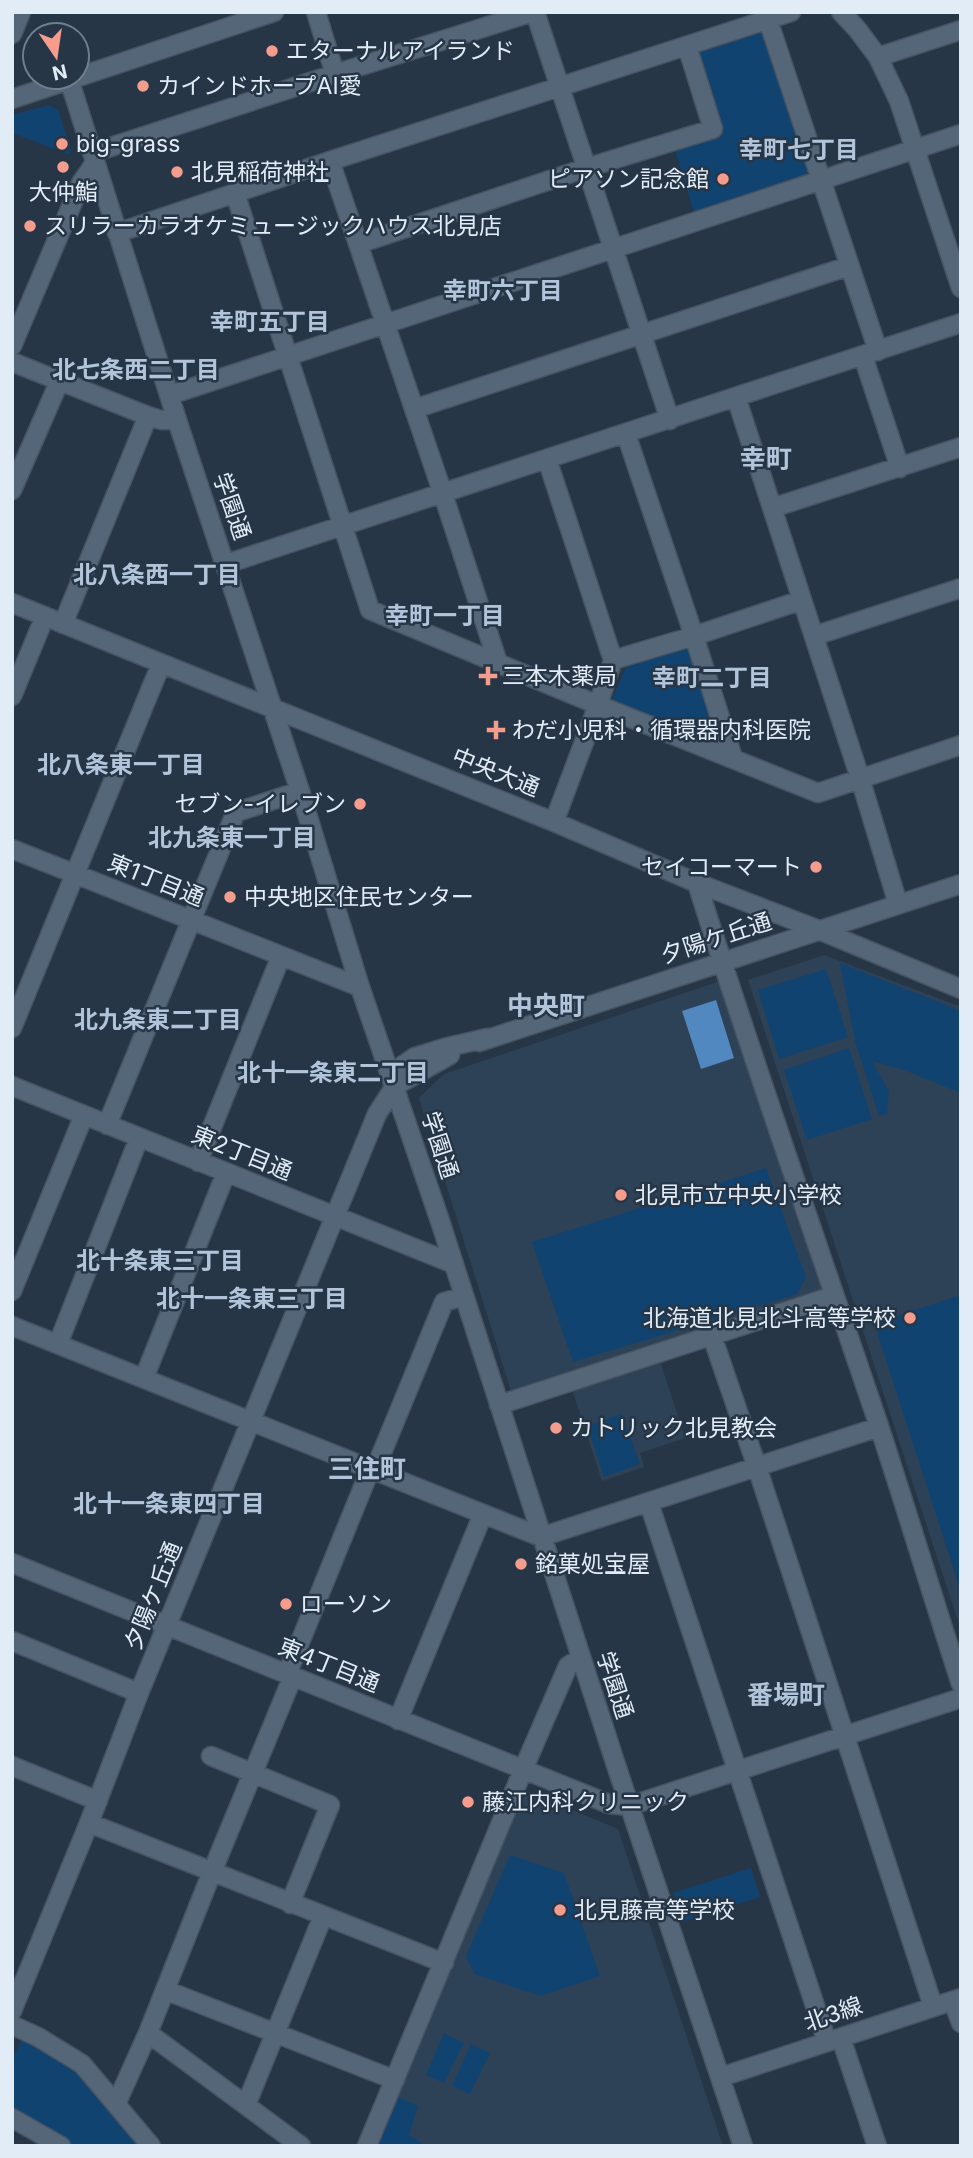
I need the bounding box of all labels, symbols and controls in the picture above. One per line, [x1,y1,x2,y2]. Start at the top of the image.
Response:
north arrow [21,21,91,91]
place label: エターナルアイランド [286,37,515,65]
marker: エターナルアイランド [264,43,280,59]
text: N [50,59,69,85]
place label: カインドホープAI愛 [157,72,362,100]
marker: カインドホープAI愛 [135,78,151,94]
place label: big-grass [76,130,180,158]
district label: 幸町七丁目 [739,135,859,164]
marker: big-grass [54,136,70,152]
place label: 北見稲荷神社 [191,158,329,186]
marker: 大仲鮨 [55,159,71,175]
marker: 北見稲荷神社 [169,164,185,180]
place label: ピアソン記念館 [548,165,709,193]
marker: ピアソン記念館 [715,171,731,187]
place label: 大仲鮨 [29,178,98,206]
place label: スリラーカラオケミュージックハウス北見店 [44,212,502,240]
marker: スリラーカラオケミュージックハウス北見店 [22,218,38,234]
district label: 幸町六丁目 [443,276,563,305]
district label: 幸町五丁目 [210,307,330,336]
district label: 北七条西二丁目 [52,355,220,384]
district label: 幸町 [740,443,792,474]
street label: 学園通 [208,469,256,543]
district label: 北八条西一丁目 [73,560,241,589]
district label: 幸町一丁目 [385,601,505,630]
place label: 三本木薬局 [502,662,617,690]
district label: 幸町二丁目 [652,663,772,692]
marker: 三本木薬局 [480,668,496,684]
place label: わだ小児科・循環器内科医院 [512,716,811,744]
marker: わだ小児科・循環器内科医院 [486,720,506,740]
street label: 中央大通 [448,742,544,802]
district label: 北八条東一丁目 [37,750,205,779]
place label: セブン-イレブン [174,790,346,818]
marker: セブン-イレブン [352,796,368,812]
district label: 北九条東一丁目 [148,823,316,852]
street label: 東1丁目通 [104,848,208,912]
place label: セイコーマート [641,853,802,881]
marker: セイコーマート [808,859,824,875]
place label: 中央地区住民センター [244,883,474,911]
marker: 中央地区住民センター [222,889,238,905]
street label: 夕陽ケ丘通 [657,907,775,969]
district label: 中央町 [507,990,585,1021]
district label: 北九条東二丁目 [74,1005,242,1034]
district label: 北十一条東二丁目 [237,1058,429,1087]
street label: 学園通 [416,1108,464,1182]
street label: 東2丁目通 [188,1120,296,1186]
place label: 北見市立中央小学校 [635,1181,842,1209]
marker: 北見市立中央小学校 [613,1187,629,1203]
district label: 北十条東三丁目 [76,1246,244,1275]
district label: 北十一条東三丁目 [156,1284,348,1313]
place label: 北海道北見北斗高等学校 [643,1304,896,1332]
marker: 北海道北見北斗高等学校 [902,1310,918,1326]
place label: カトリック北見教会 [570,1414,777,1442]
marker: カトリック北見教会 [548,1420,564,1436]
district label: 三住町 [328,1453,406,1484]
district label: 北十一条東四丁目 [73,1489,265,1518]
street label: 夕陽ケ丘通 [118,1537,188,1655]
place label: 銘菓処宝屋 [535,1550,650,1578]
marker: 銘菓処宝屋 [513,1556,529,1572]
place label: ローソン [300,1590,392,1618]
marker: ローソン [278,1596,294,1612]
street label: 東4丁目通 [274,1632,384,1698]
street label: 学園通 [591,1648,639,1722]
district label: 番場町 [747,1679,825,1710]
place label: 藤江内科クリニック [482,1788,689,1816]
marker: 藤江内科クリニック [460,1794,476,1810]
place label: 北見藤高等学校 [574,1896,735,1924]
marker: 北見藤高等学校 [552,1902,568,1918]
street label: 北3線 [800,1991,866,2037]

